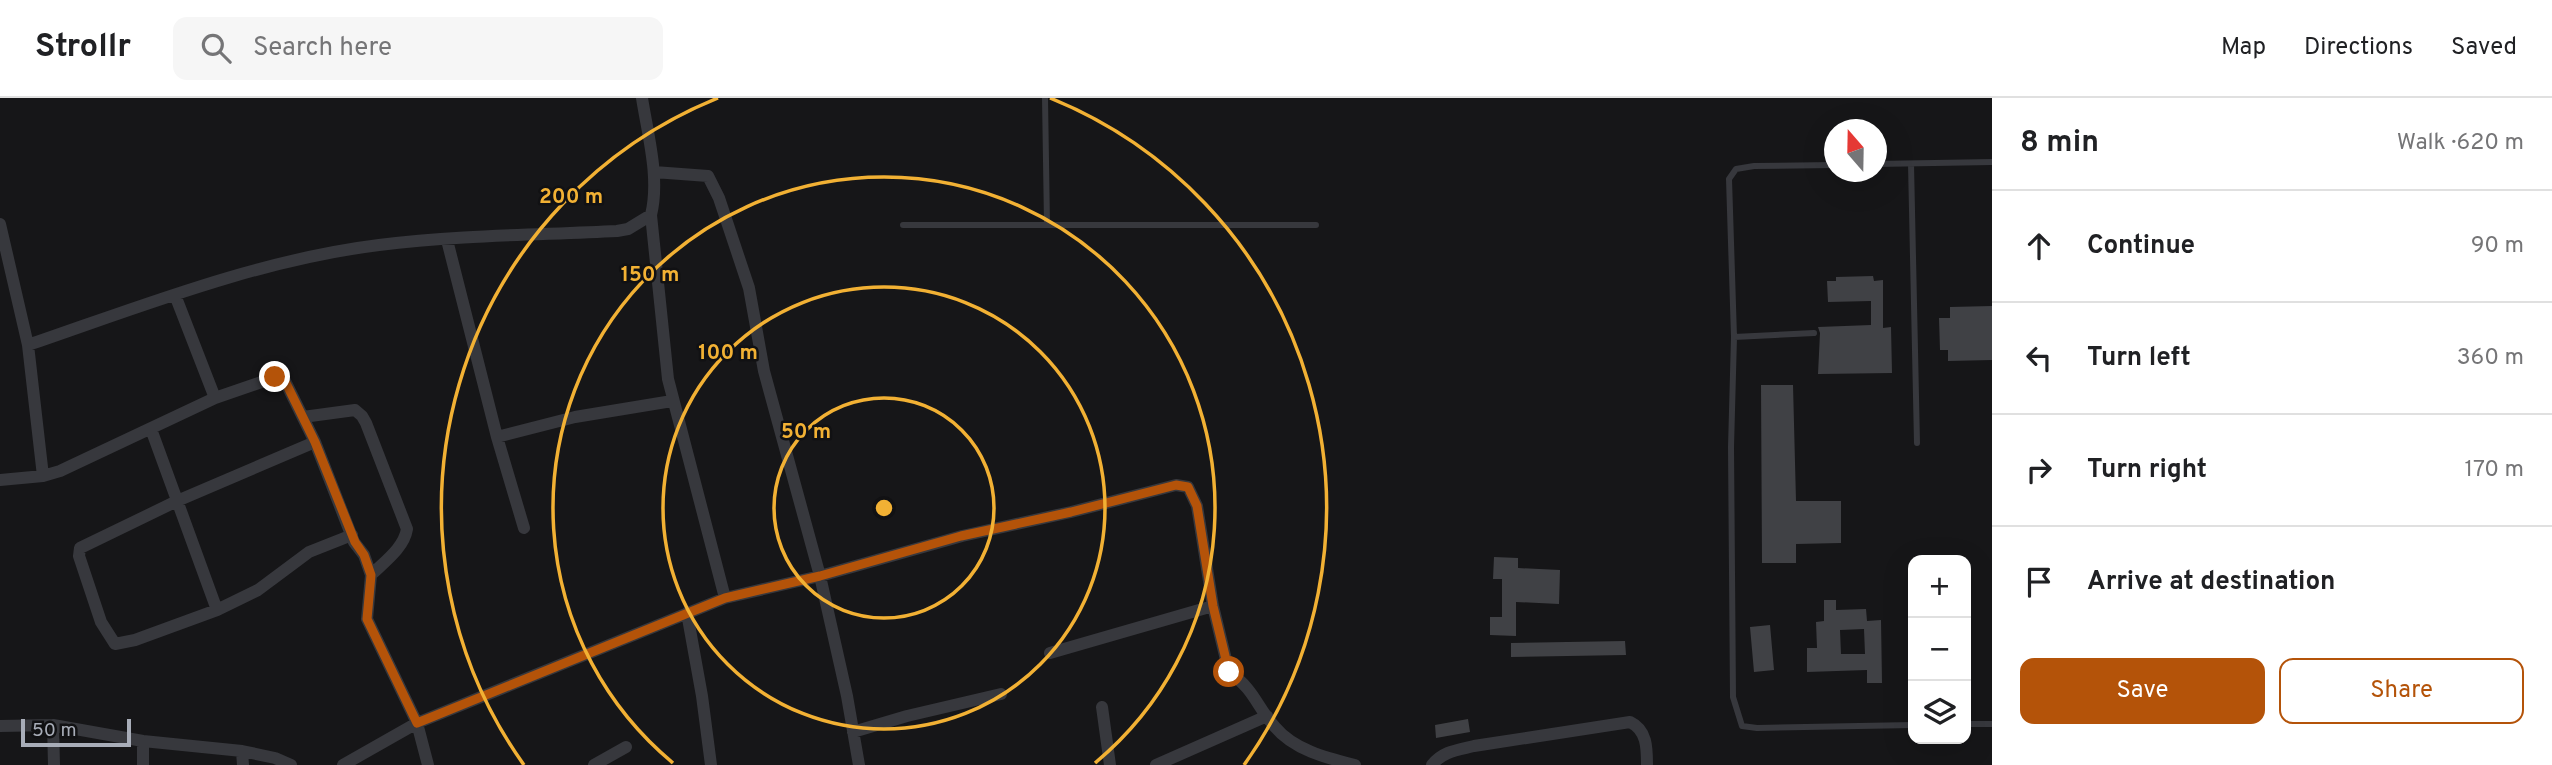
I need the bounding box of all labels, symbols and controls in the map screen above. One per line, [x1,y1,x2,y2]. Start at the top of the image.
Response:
search box [173,17,663,80]
text: Strollr [35,27,131,69]
icon: search [197,29,235,67]
text: Search here [253,32,392,65]
text: Map [2221,33,2266,63]
text: Directions [2304,33,2413,63]
text: Saved [2451,33,2517,63]
north arrow [1824,119,1887,182]
text: 8 min [2020,125,2099,162]
text: Walk · 620 m [2397,129,2524,158]
text: 200 m [539,184,603,211]
icon: ahead [2020,227,2058,265]
text: Continue [2087,230,2195,263]
text: 90 m [2471,232,2524,261]
text: 150 m [621,262,679,289]
icon: left [2020,339,2058,377]
text: 100 m [698,340,758,367]
text: Turn left [2087,342,2191,375]
text: 360 m [2457,344,2524,373]
route end [259,361,290,392]
text: 50 m [781,419,831,446]
icon: right [2020,451,2058,489]
text: Turn right [2087,454,2207,487]
text: 170 m [2465,456,2524,485]
centre of rings [872,496,896,520]
map controls [1908,555,1971,744]
button: + [1908,555,1971,618]
icon: arrive [2020,563,2058,601]
text: Arrive at destination [2087,566,2335,599]
button: − [1908,618,1971,681]
route start [1213,656,1244,687]
button: Save [2020,658,2265,724]
button: Share [2279,658,2524,724]
button: layers [1908,681,1971,744]
scale bar [21,716,131,748]
text: 50 m [32,719,77,743]

